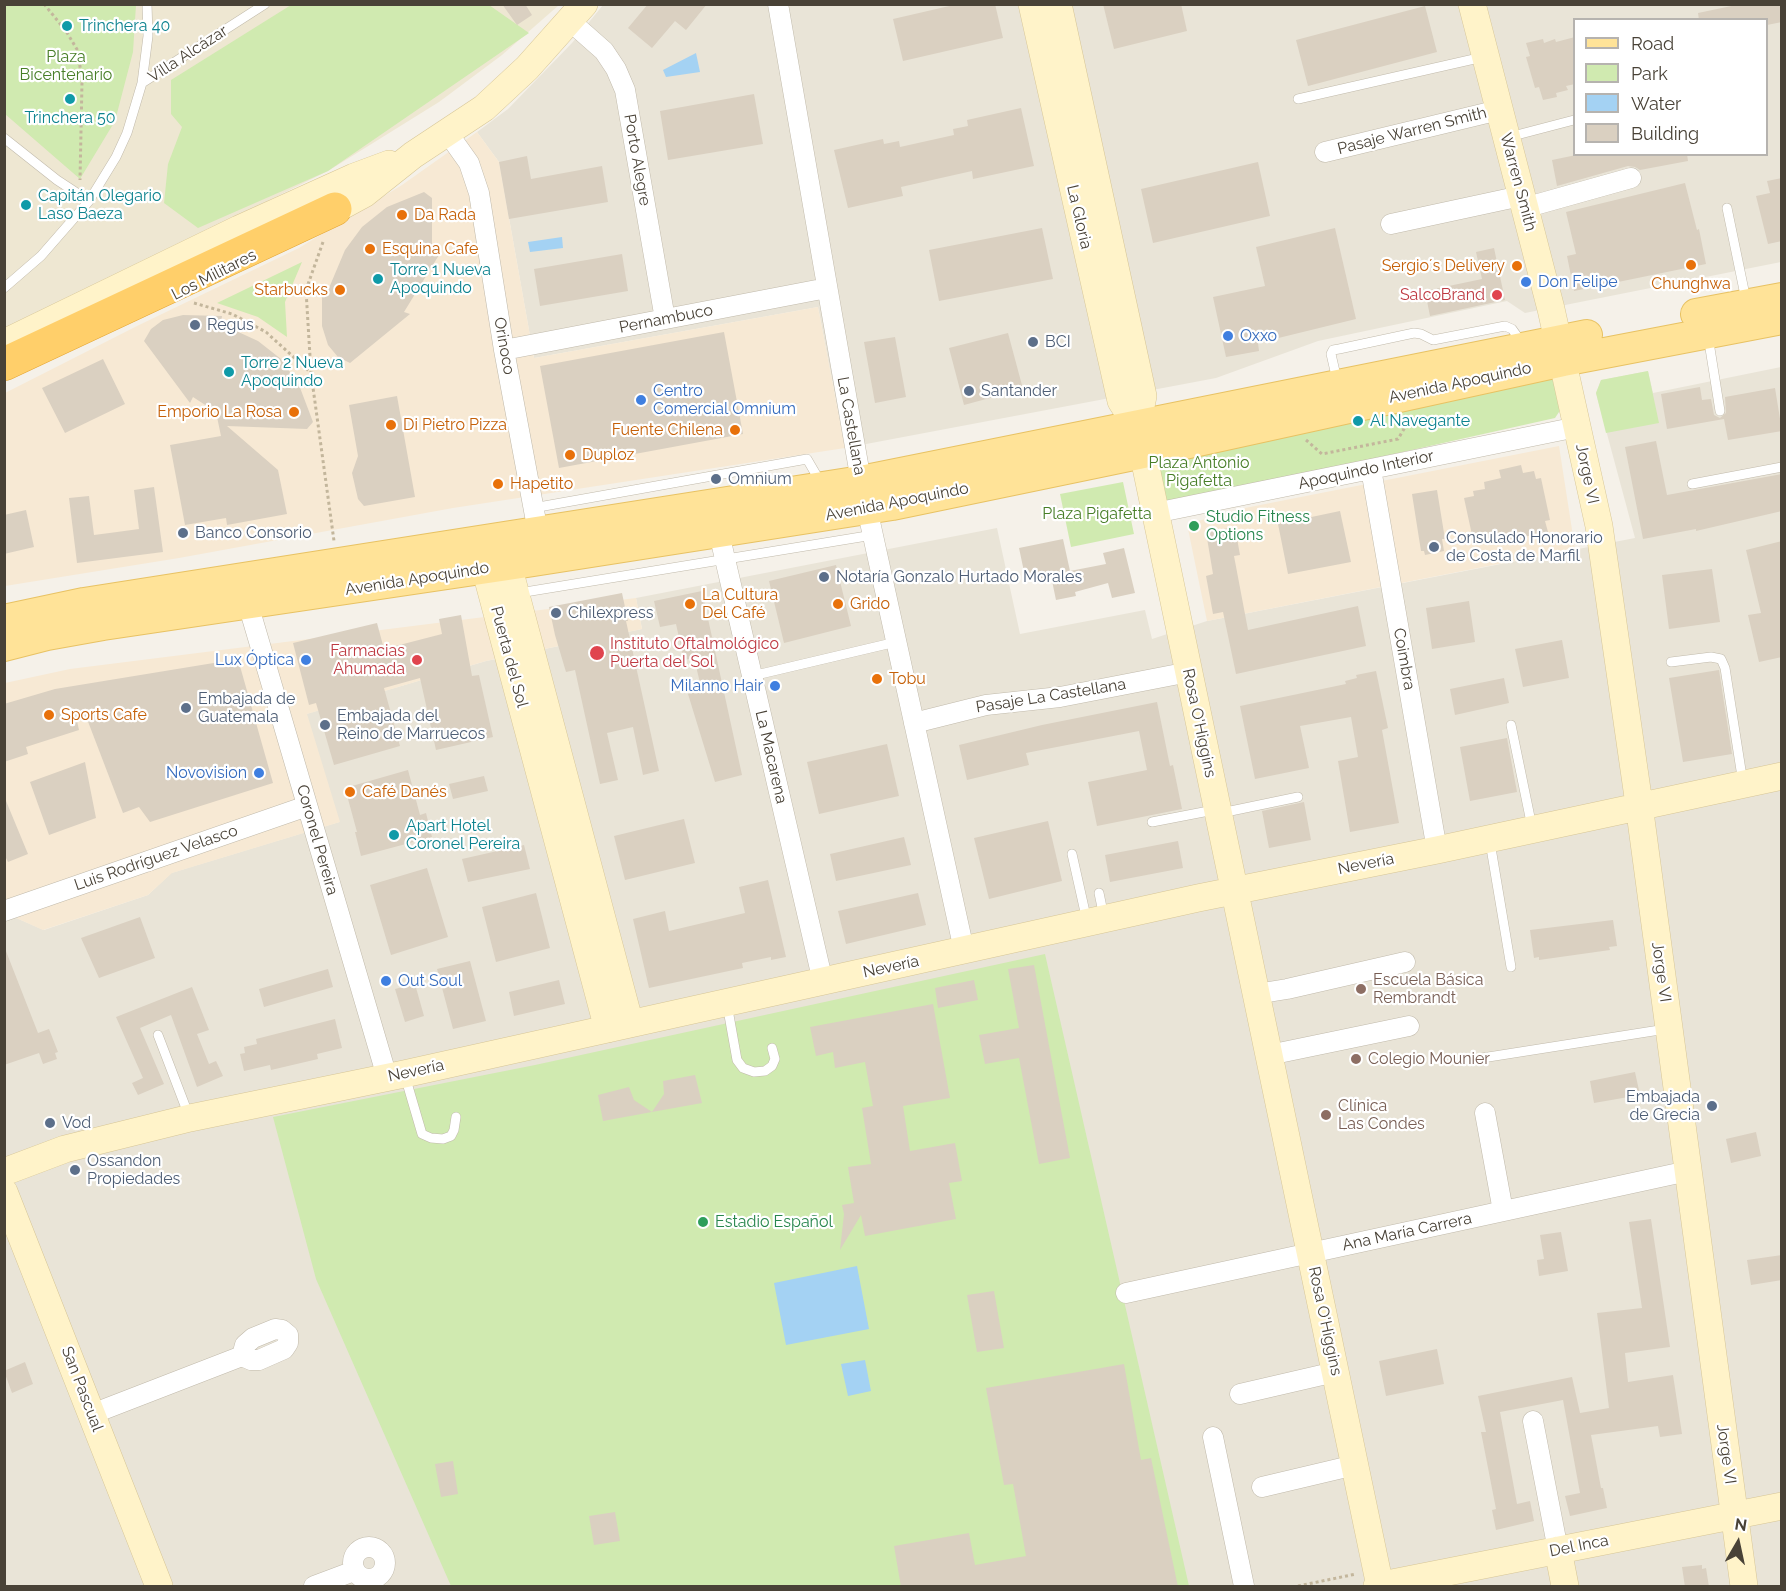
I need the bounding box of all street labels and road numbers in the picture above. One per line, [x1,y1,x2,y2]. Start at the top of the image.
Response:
street label: Villa Alcázar [145,21,231,87]
street label: Pasaje Warren Smith [1335,103,1489,159]
street label: Porto Alegre [619,113,655,207]
street label: Warren Smith [1496,131,1540,233]
street label: La Gloria [1062,183,1096,251]
street label: Los Militares [168,245,260,305]
street label: Pernambuco [617,300,715,338]
street label: Orinoco [489,316,519,376]
street label: Avenida Apoquindo [1387,358,1533,408]
street label: La Castellana [833,375,869,477]
street label: Jorge VI [1571,442,1603,506]
street label: Apoquindo Interior [1297,446,1435,494]
street label: Avenida Apoquindo [824,479,970,525]
street label: Avenida Apoquindo [344,558,490,600]
street label: Puerta del Sol [486,604,532,710]
street label: Coimbra [1389,626,1419,692]
street label: Rosa O'Higgins [1178,667,1220,779]
street label: Pasaje La Castellana [975,675,1127,717]
street label: La Macarena [751,709,791,805]
street label: Coronel Pereira [292,782,342,898]
street label: Luis Rodríguez Velasco [72,821,240,895]
street label: Nevería [1336,849,1396,879]
street label: Jorge VI [1647,941,1675,1003]
street label: Nevería [861,952,921,982]
street label: Nevería [386,1056,446,1086]
street label: Ana María Carrera [1341,1209,1473,1255]
street label: Rosa O'Higgins [1304,1265,1346,1377]
street label: San Pascual [57,1344,107,1434]
street label: Jorge VI [1712,1423,1740,1485]
street label: Del Inca [1548,1531,1610,1561]

